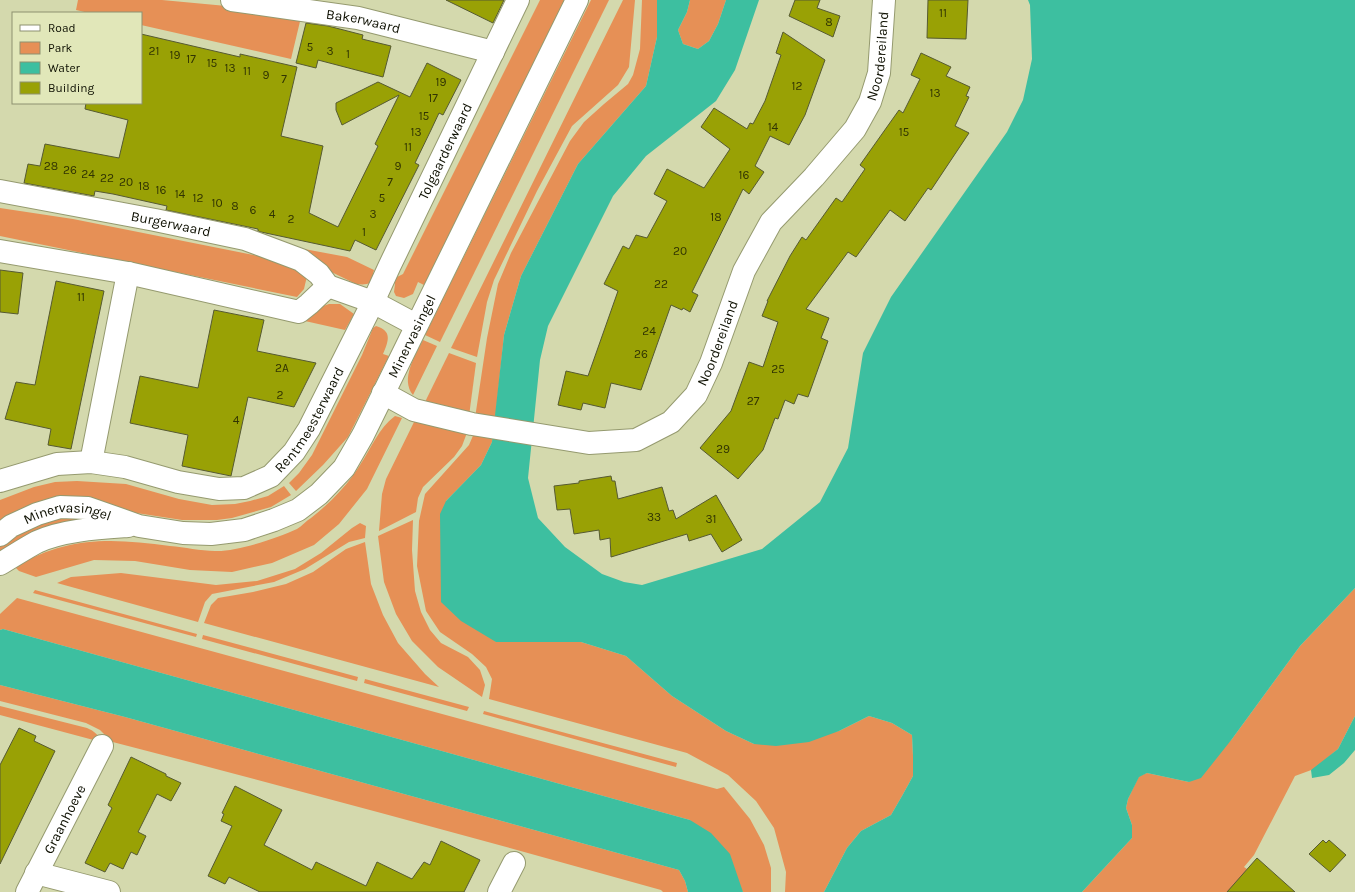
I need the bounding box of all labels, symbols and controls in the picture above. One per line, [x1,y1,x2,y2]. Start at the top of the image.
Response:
street label: Bakerwaard [325,6,402,37]
house number: 11 [939,6,947,20]
street label: Noordereiland [863,11,892,103]
legend [12,12,142,104]
house number: 8 [825,15,833,29]
text: Road [48,21,76,35]
house number: 5 [307,40,314,54]
text: Park [48,41,73,55]
house number: 21 [149,44,159,58]
house number: 3 [326,44,334,58]
house number: 1 [346,47,350,61]
house number: 19 [170,48,180,62]
house number: 17 [186,52,196,66]
house number: 15 [207,56,218,70]
text: Water [48,61,81,75]
house number: 13 [224,61,236,75]
house number: 11 [243,64,251,78]
house number: 9 [263,68,270,82]
house number: 7 [281,72,287,86]
house number: 19 [436,75,446,89]
house number: 12 [792,79,803,93]
text: Building [48,81,95,95]
house number: 13 [929,86,941,100]
house number: 17 [428,91,438,105]
street label: Tolgaarderwaard [415,100,476,203]
house number: 15 [419,109,430,123]
house number: 14 [768,120,779,134]
house number: 13 [410,125,422,139]
house number: 15 [899,125,910,139]
house number: 11 [404,140,412,154]
house number: 28 [44,159,58,173]
house number: 9 [395,159,402,173]
house number: 26 [63,163,77,177]
house number: 24 [81,167,95,181]
house number: 16 [739,168,750,182]
house number: 22 [100,171,114,185]
house number: 20 [119,175,133,189]
house number: 7 [387,175,393,189]
house number: 18 [138,179,150,193]
house number: 16 [156,183,167,197]
house number: 14 [175,187,186,201]
house number: 12 [193,191,204,205]
house number: 5 [379,191,386,205]
house number: 10 [211,196,223,210]
house number: 8 [231,199,239,213]
house number: 6 [250,203,257,217]
house number: 4 [269,207,276,221]
house number: 3 [369,207,377,221]
street label: Burgerwaard [129,208,212,241]
house number: 18 [710,210,722,224]
house number: 2 [288,212,295,226]
house number: 1 [362,225,366,239]
house number: 20 [673,244,687,258]
house number: 22 [654,277,668,291]
house number: 11 [77,290,85,304]
street label: Minervasingel [384,292,440,381]
street label: Noordereiland [693,298,742,389]
house number: 24 [642,324,656,338]
house number: 26 [634,347,648,361]
house number: 2A [275,361,289,375]
house number: 25 [771,362,785,376]
street label: Rentmeesterwaard [271,364,348,476]
house number: 2 [277,388,284,402]
house number: 27 [747,394,760,408]
house number: 4 [233,413,240,427]
house number: 29 [716,442,730,456]
street label: Minervasingel [21,499,114,528]
house number: 33 [647,510,661,524]
house number: 31 [705,512,717,526]
street label: Graanhoeve [40,782,90,857]

